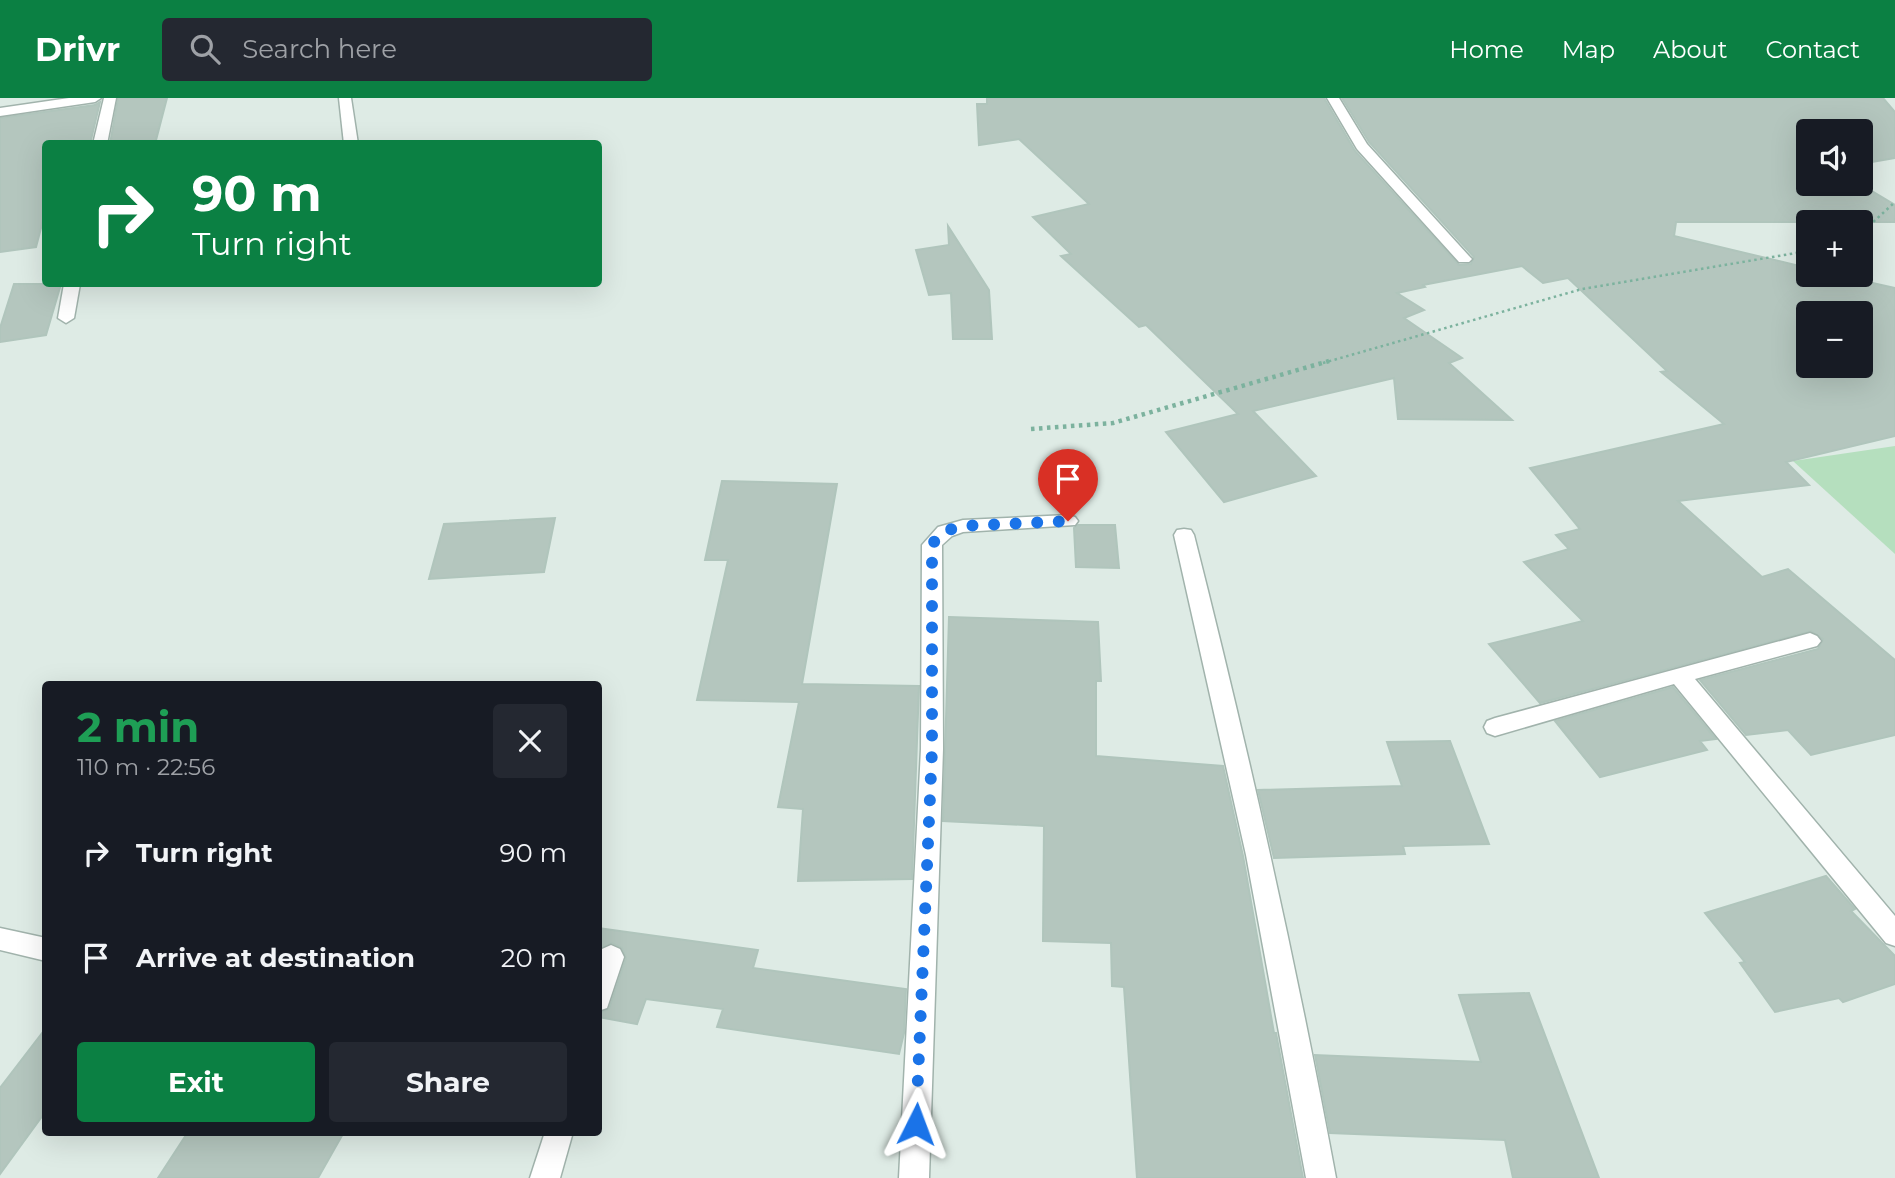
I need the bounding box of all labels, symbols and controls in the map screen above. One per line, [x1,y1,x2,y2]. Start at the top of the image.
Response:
search box [162,18,652,81]
text: Drivr [35,29,120,69]
icon: search [186,30,224,68]
text: Search here [242,33,397,65]
text: Home [1449,35,1524,64]
text: Map [1562,35,1615,64]
text: About [1653,35,1727,64]
text: Contact [1765,35,1860,64]
map controls [1796,119,1873,378]
button: sound [1796,119,1873,196]
text: 90 m [192,164,322,223]
icon: right [77,168,168,259]
button: + [1796,210,1873,287]
text: Turn right [192,224,352,263]
button: − [1796,301,1873,378]
pin [1038,449,1098,521]
icon: arrive [1049,460,1087,498]
text: 2 min [77,701,199,753]
button: close [493,704,567,778]
text: 110 m · 22:56 [77,753,215,781]
icon: right [77,834,115,872]
text: Turn right [136,837,272,869]
text: 90 m [500,837,567,869]
icon: arrive [77,939,115,977]
text: Arrive at destination [136,942,415,974]
text: 20 m [501,942,567,974]
button: Exit [77,1042,315,1122]
button: Share [329,1042,567,1122]
position arrow [879,1087,953,1161]

